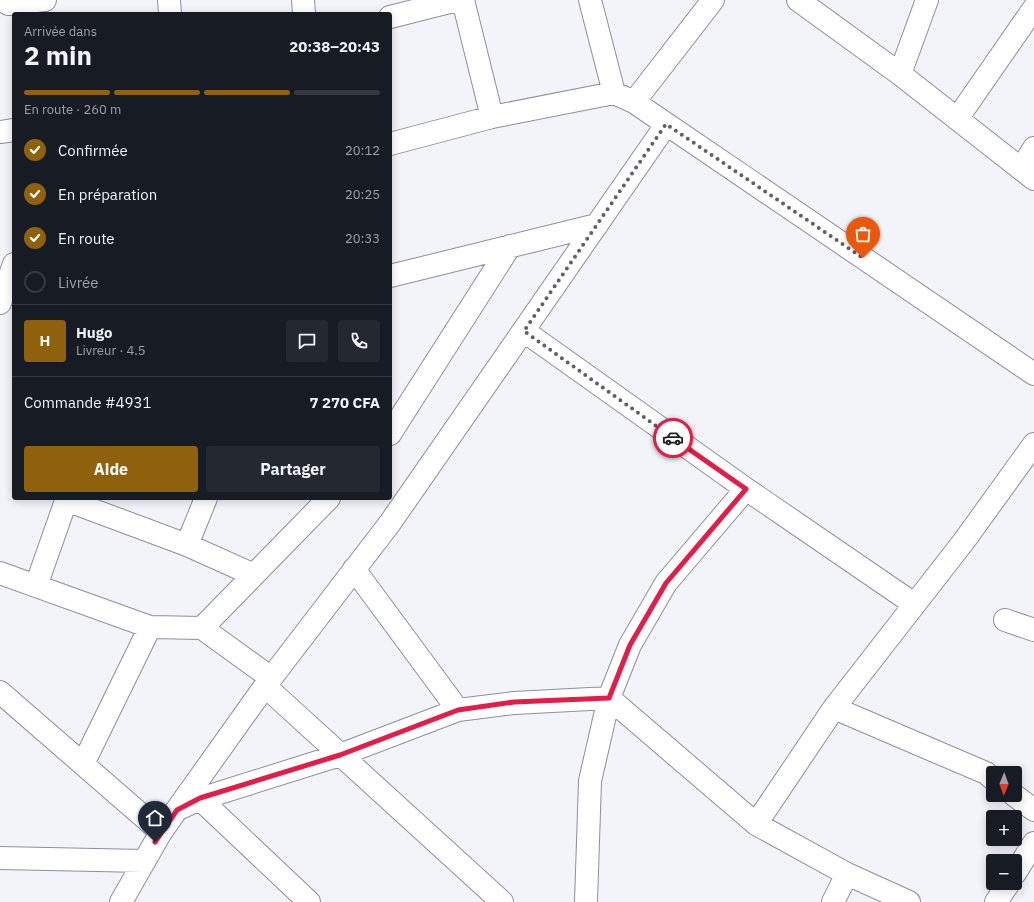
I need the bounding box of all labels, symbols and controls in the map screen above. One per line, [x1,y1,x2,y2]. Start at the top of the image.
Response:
text: Arrivée dans [24,23,97,40]
text: 20:38–20:43 [289,37,380,56]
text: 2 min [24,38,92,72]
text: En route · 260 m [24,101,121,118]
icon: check [24,139,46,161]
text: Confirmée [58,141,128,160]
text: 20:12 [345,142,380,159]
icon: check [24,183,46,205]
text: En préparation [58,185,157,204]
text: 20:25 [345,186,380,203]
pin [846,217,880,258]
icon: bag [852,223,874,245]
icon: check [24,227,46,249]
text: En route [58,229,115,248]
text: 20:33 [345,230,380,247]
text: Livrée [58,273,99,292]
button: chat [286,320,328,362]
button: phone [338,320,380,362]
text: Hugo [76,323,112,342]
text: H [40,331,50,350]
text: Livreur · 4.5 [76,342,146,359]
text: Commande #4931 [24,393,152,412]
text: 7 270 CFA [309,393,380,412]
courier [653,418,693,458]
icon: car [662,427,684,449]
button: Aide [24,446,198,492]
button: Partager [206,446,380,492]
north arrow [986,766,1022,802]
map controls [986,766,1022,890]
pin [138,801,172,842]
icon: home [144,807,166,829]
button: + [986,810,1022,846]
button: − [986,854,1022,890]

